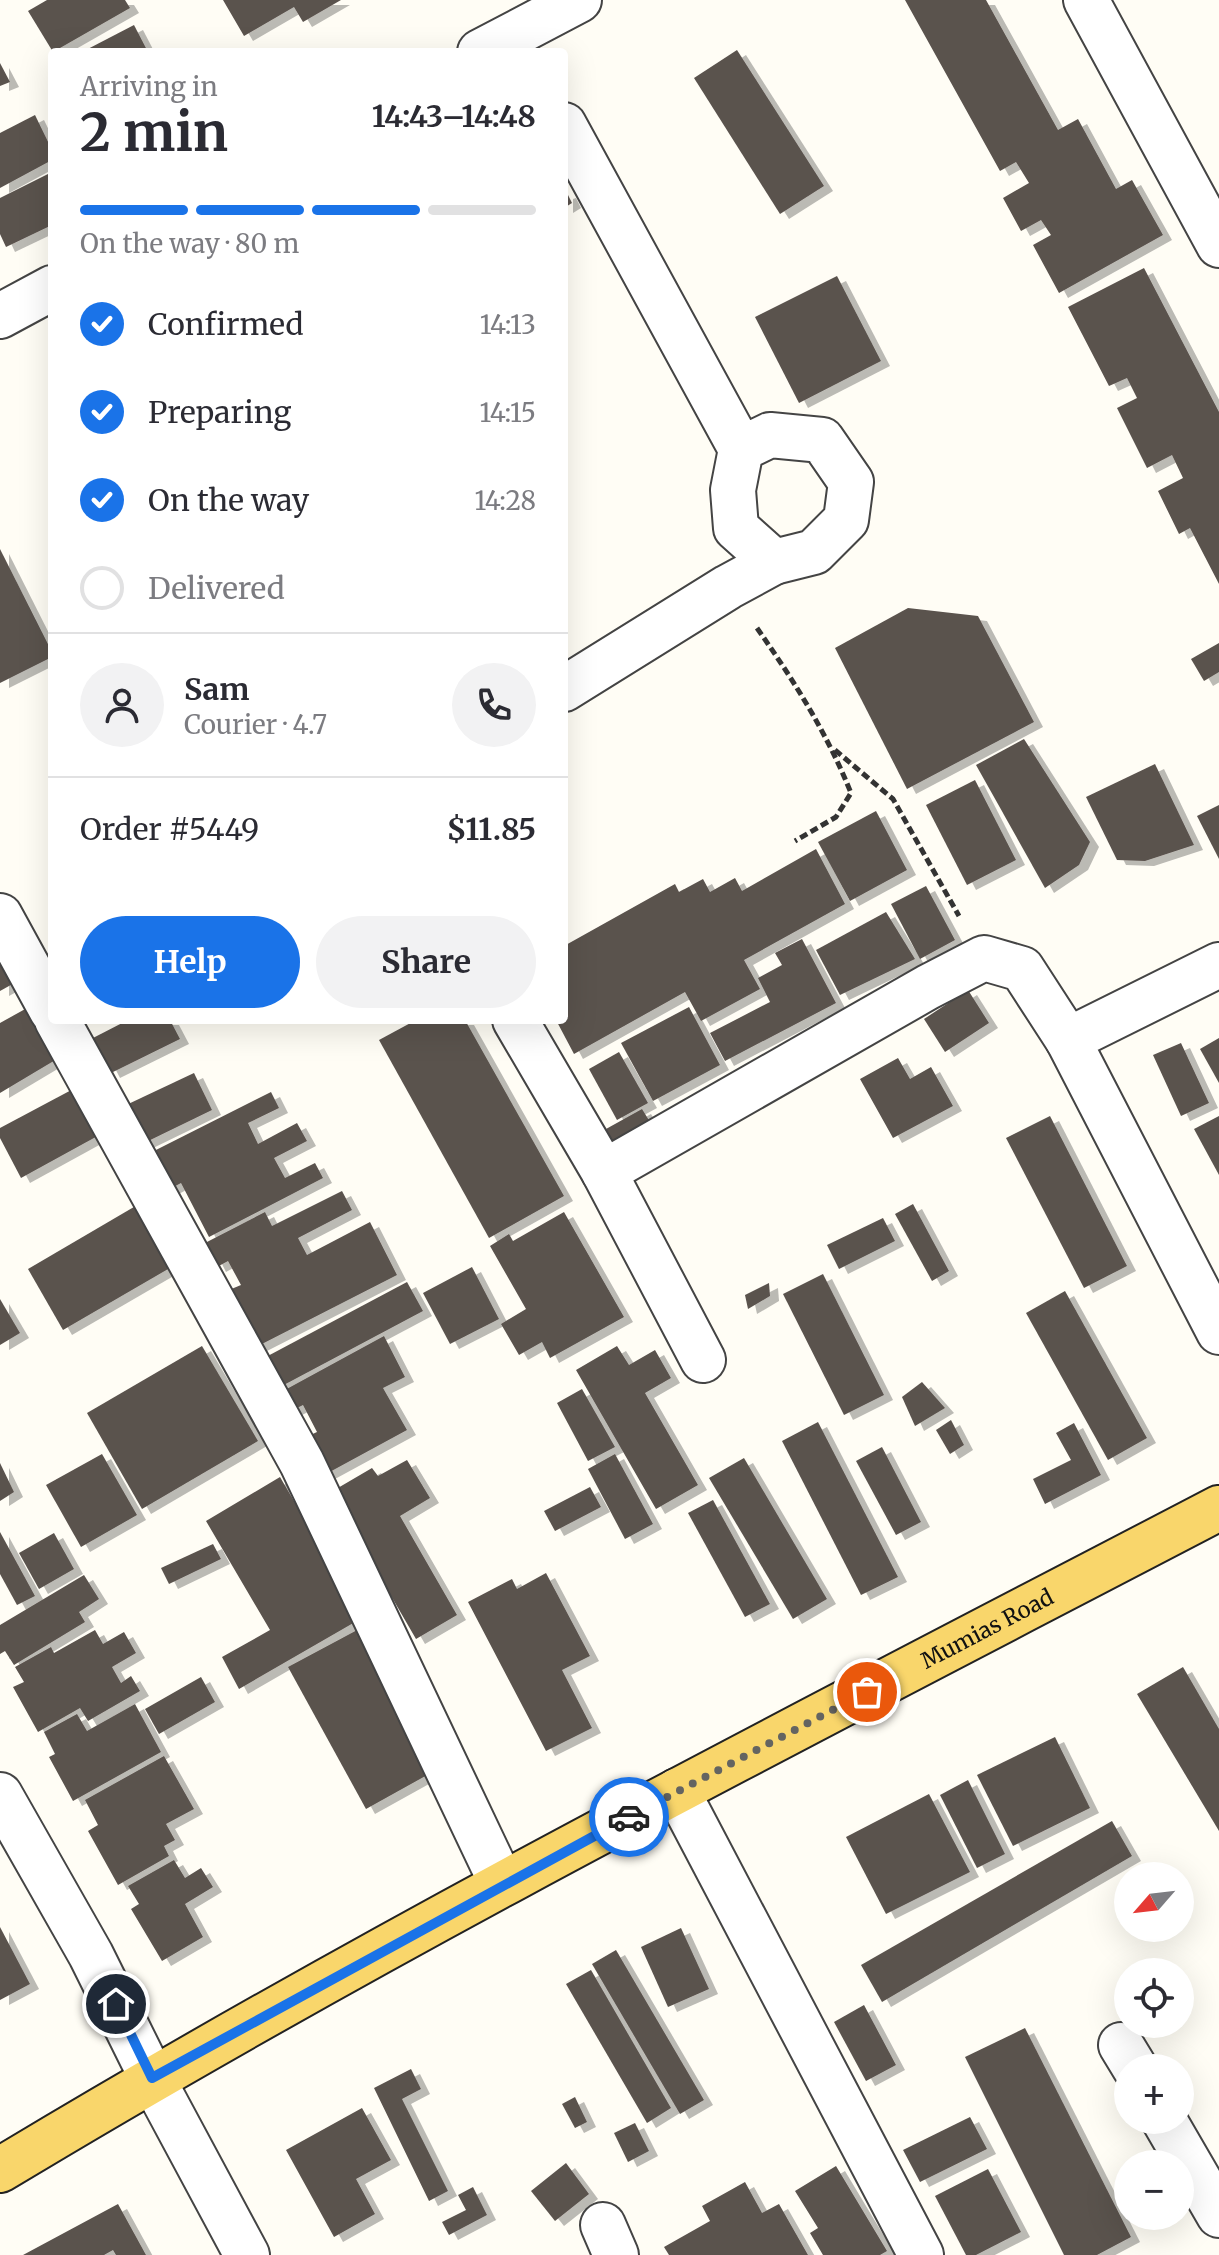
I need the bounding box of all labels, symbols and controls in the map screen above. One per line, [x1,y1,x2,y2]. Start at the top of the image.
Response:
text: Arriving in [80,70,218,103]
text: 14:43–14:48 [372,97,536,135]
text: 2 min [80,100,228,165]
text: On the way · 80 m [80,227,299,260]
icon: check [80,302,124,346]
text: Confirmed [148,305,303,343]
text: 14:13 [480,308,536,341]
icon: check [80,390,124,434]
text: Preparing [148,393,291,431]
text: 14:15 [479,396,536,429]
icon: check [80,478,124,522]
text: On the way [148,481,309,519]
text: 14:28 [474,484,536,517]
text: Delivered [148,569,285,607]
button: person [80,663,164,747]
button: phone [452,663,536,747]
text: Sam [184,670,249,708]
text: Courier · 4.7 [184,708,327,741]
text: Order #5449 [80,810,259,848]
text: $11.85 [446,810,536,848]
button: Help [80,916,300,1008]
button: Share [316,916,536,1008]
street label: Mumias Road [916,1583,1058,1675]
pin [833,1658,901,1726]
icon: bag [845,1670,889,1714]
courier [589,1777,669,1857]
icon: car [607,1795,651,1839]
north arrow [1114,1862,1194,1942]
map controls [1114,1862,1194,2230]
button: locate [1114,1958,1194,2038]
pin [82,1970,150,2038]
icon: home [94,1982,138,2026]
button: + [1114,2054,1194,2134]
button: − [1114,2150,1194,2230]

